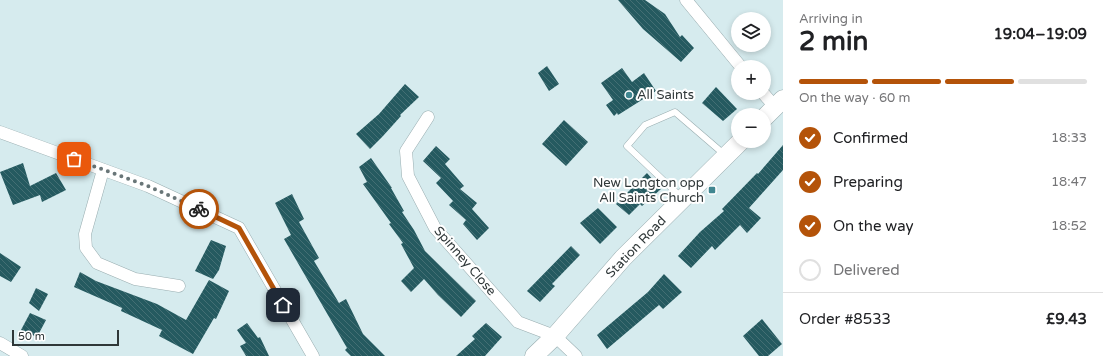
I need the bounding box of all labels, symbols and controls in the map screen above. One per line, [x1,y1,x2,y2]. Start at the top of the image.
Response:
text: Arriving in [799,11,863,27]
map controls [731,12,771,148]
button: layers [731,12,771,52]
text: 19:04–19:09 [993,25,1087,43]
text: 2 min [799,26,868,57]
button: + [731,60,771,100]
place label: All Saints [637,87,694,103]
marker: All Saints [624,90,634,100]
text: On the way · 60 m [799,90,911,106]
button: − [731,108,771,148]
icon: check [799,127,821,149]
text: Confirmed [833,129,908,147]
text: 18:33 [1051,130,1087,146]
pin [57,142,91,176]
icon: bag [63,148,85,170]
icon: check [799,171,821,193]
text: Preparing [833,173,903,191]
text: 18:47 [1051,174,1087,190]
place label: New Longton opp All Saints Church [593,175,704,206]
marker: New Longton opp All Saints Church [707,185,717,195]
courier [179,189,219,229]
icon: bike [188,198,210,220]
street label: Station Road [602,213,670,281]
icon: check [799,215,821,237]
text: On the way [833,217,913,235]
text: 18:52 [1051,218,1087,234]
street label: Spinney Close [431,223,499,299]
text: Delivered [833,261,900,279]
pin [266,288,300,322]
icon: home [272,294,294,316]
text: Order #8533 [799,310,891,328]
text: £9.43 [1046,310,1087,328]
scale bar [12,328,119,347]
text: 50 m [18,330,45,343]

